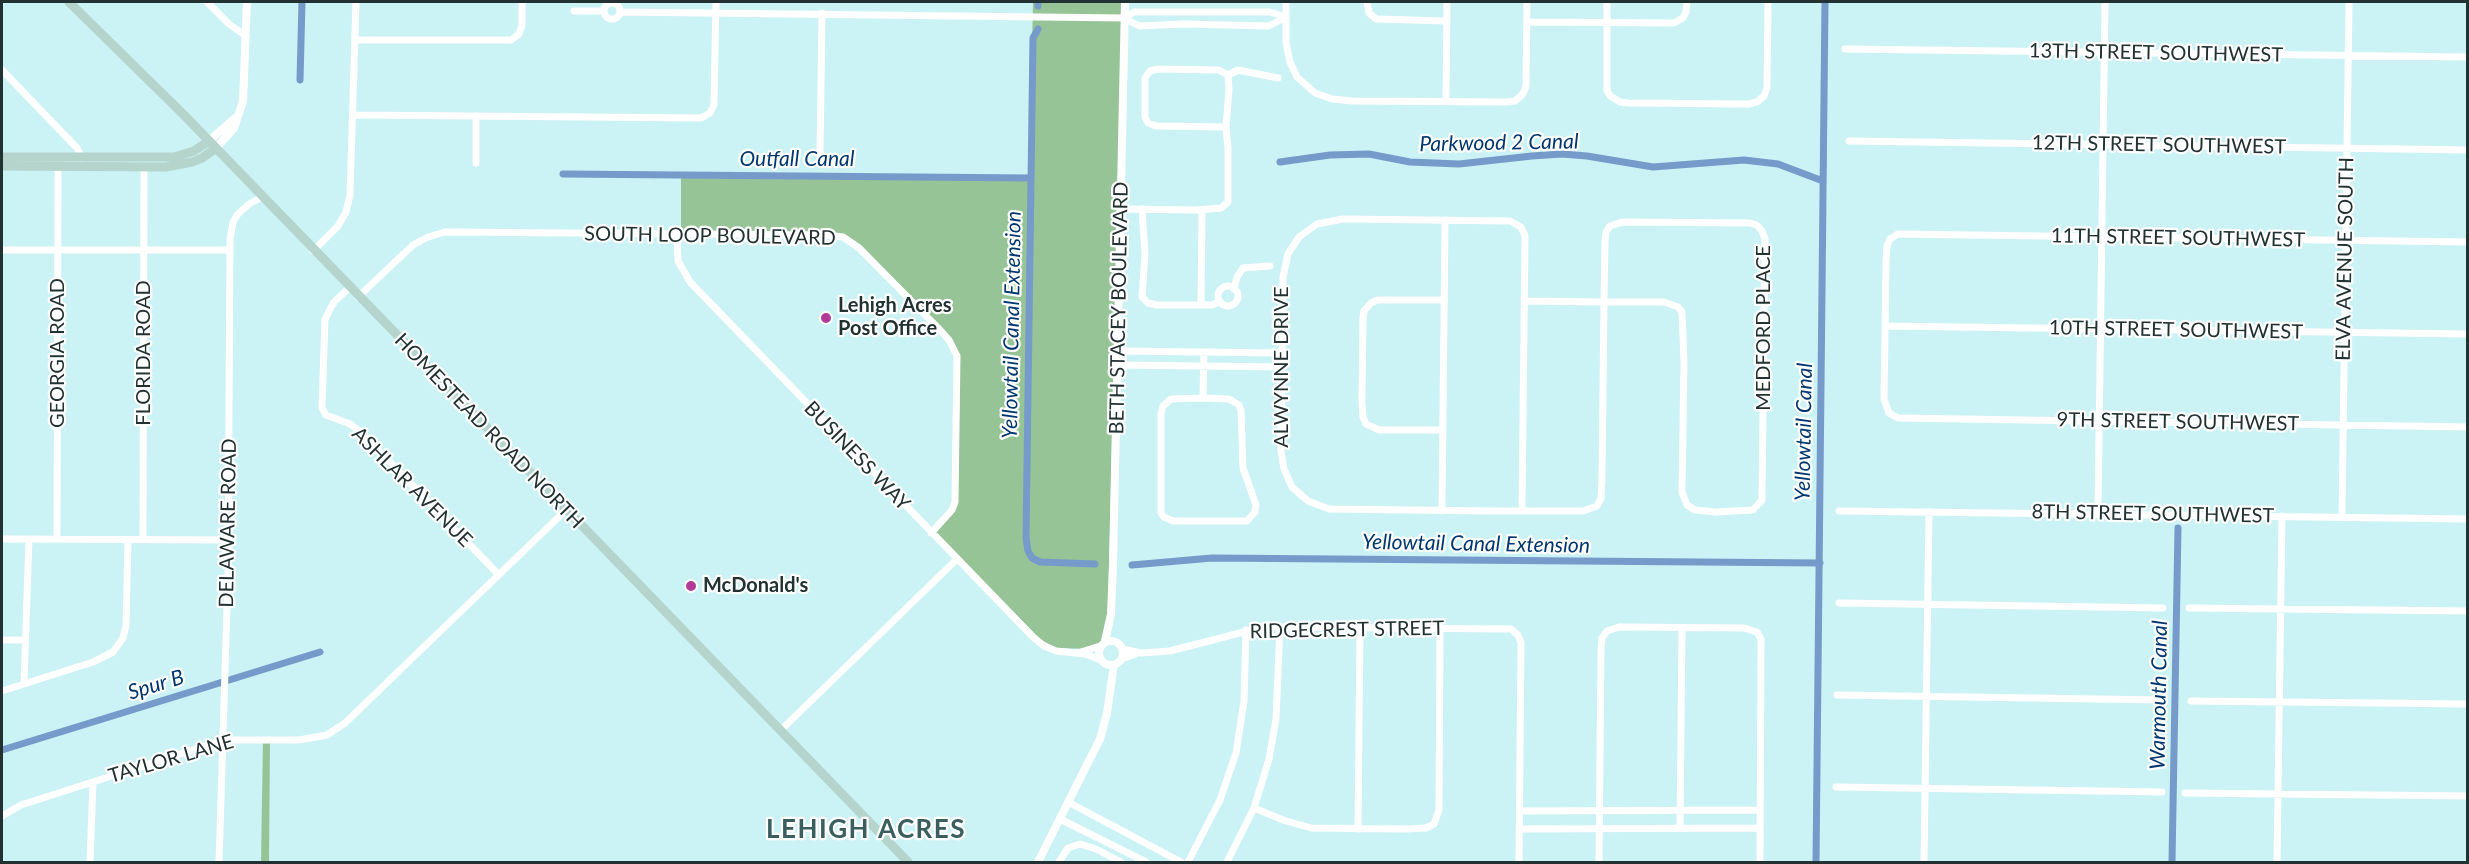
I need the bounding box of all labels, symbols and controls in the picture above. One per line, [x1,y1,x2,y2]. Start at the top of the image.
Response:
street label: 13TH STREET SOUTHWEST [2029,39,2283,67]
water label: Parkwood 2 Canal [1419,129,1579,157]
street label: 12TH STREET SOUTHWEST [2032,131,2286,159]
water label: Outfall Canal [740,146,854,172]
street label: ELVA AVENUE SOUTH [2331,157,2359,361]
street label: BETH STACEY BOULEVARD [1105,181,1133,435]
water label: Yellowtail Canal Extension [997,211,1027,439]
street label: SOUTH LOOP BOULEVARD [584,222,836,250]
street label: 11TH STREET SOUTHWEST [2051,224,2305,252]
street label: MEDFORD PLACE [1752,245,1776,411]
street label: GEORGIA ROAD [46,278,70,428]
street label: FLORIDA ROAD [132,280,156,426]
street label: ALWYNNE DRIVE [1270,286,1294,448]
place label: Lehigh Acres Post Office [838,294,952,341]
marker: Lehigh Acres Post Office [819,311,833,325]
street label: 10TH STREET SOUTHWEST [2049,316,2303,344]
street label: HOMESTEAD ROAD NORTH [389,329,589,533]
water label: Yellowtail Canal [1790,363,1818,501]
street label: BUSINESS WAY [799,397,915,515]
street label: 9TH STREET SOUTHWEST [2057,408,2299,436]
street label: ASHLAR AVENUE [347,422,477,552]
street label: DELAWARE ROAD [215,438,241,608]
street label: 8TH STREET SOUTHWEST [2032,500,2274,528]
water label: Yellowtail Canal Extension [1362,529,1590,559]
place label: McDonald's [703,574,808,598]
marker: McDonald's [684,579,698,593]
street label: RIDGECREST STREET [1250,616,1444,644]
water label: Warmouth Canal [2145,620,2173,770]
water label: Spur B [125,665,187,705]
street label: TAYLOR LANE [106,730,236,788]
district label: LEHIGH ACRES [766,814,966,846]

